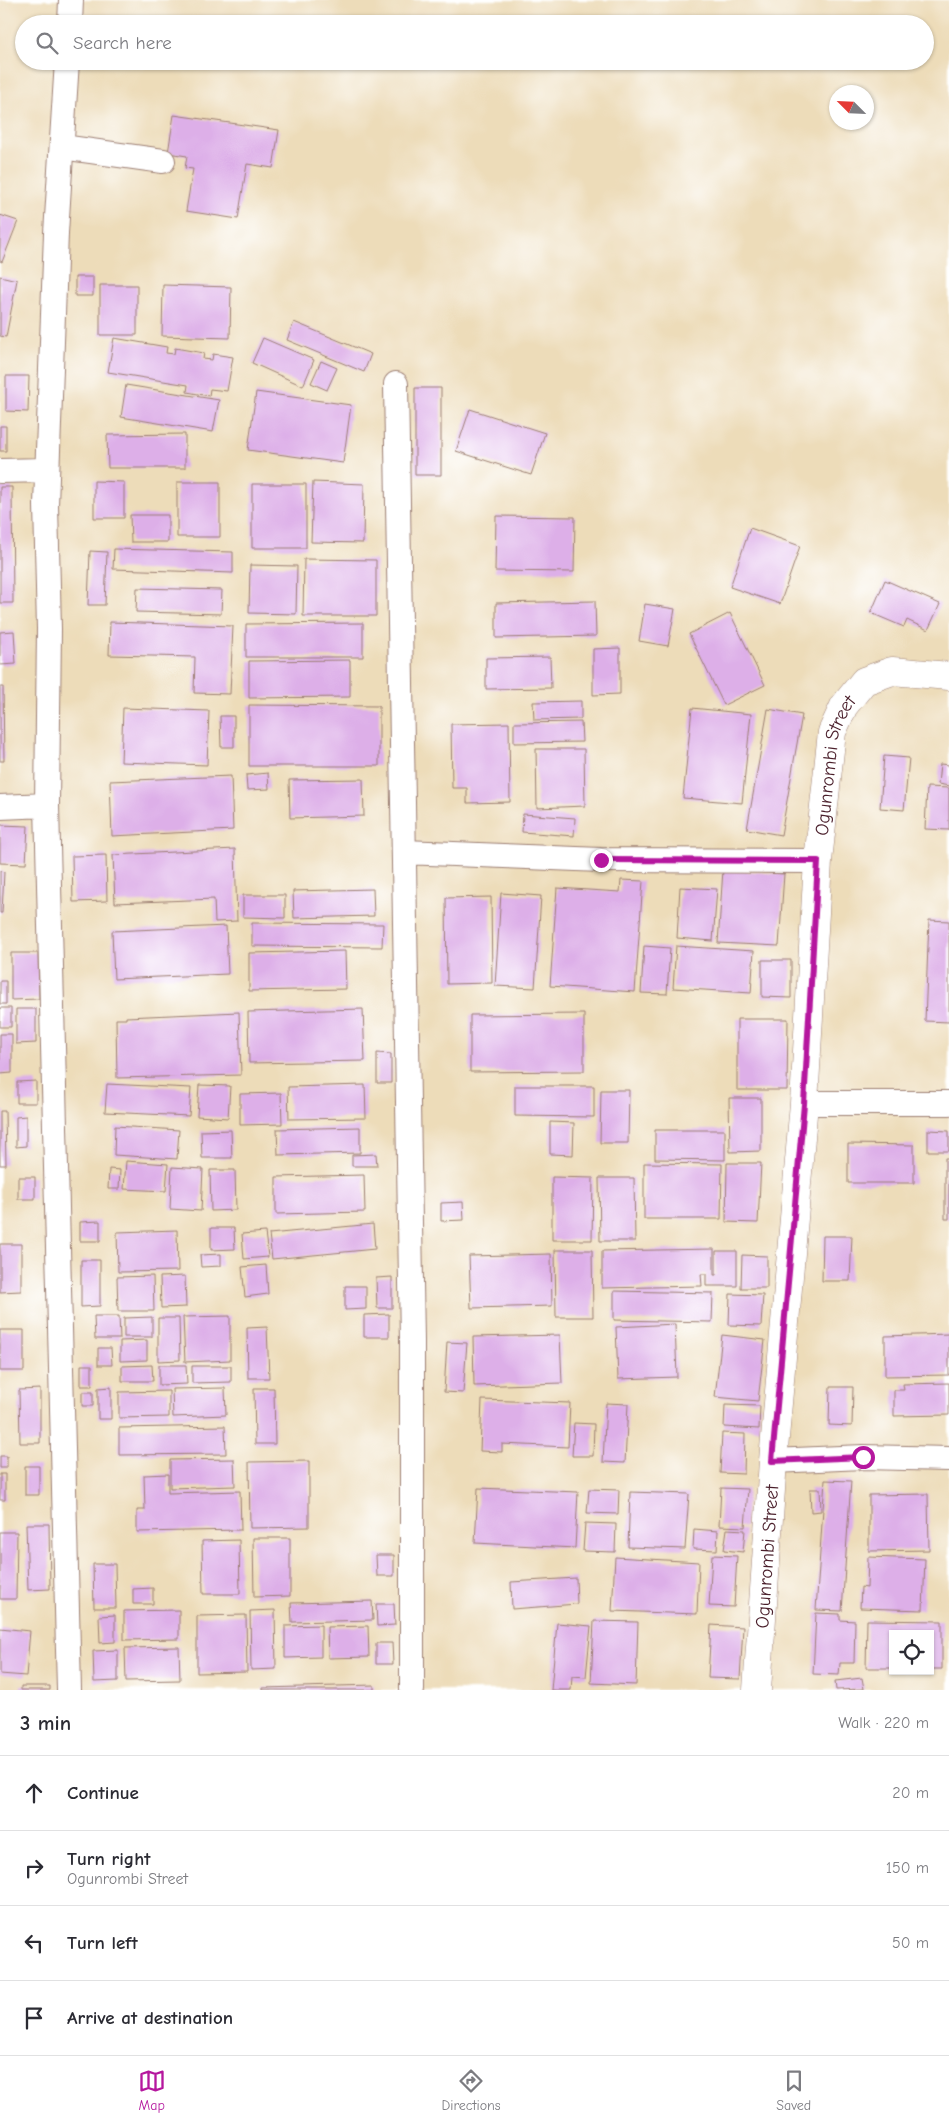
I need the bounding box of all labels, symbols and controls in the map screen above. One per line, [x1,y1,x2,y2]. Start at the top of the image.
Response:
search box [15,15,934,70]
icon: search [33,29,61,57]
text: Search here [73,32,172,54]
north arrow [829,85,874,130]
street label: Ogunrombi Street [811,690,861,837]
route end [590,849,613,872]
route start [852,1446,875,1469]
street label: Ogunrombi Street [751,1483,783,1629]
map controls [889,1630,934,1675]
button: locate [889,1630,934,1675]
text: 3 min [20,1711,71,1735]
text: Walk · 220 m [838,1714,929,1732]
icon: ahead [20,1779,48,1807]
text: Continue [67,1782,139,1804]
text: 20 m [892,1784,929,1802]
text: Turn right [67,1848,151,1870]
icon: right [20,1854,48,1882]
text: 150 m [886,1859,929,1877]
text: Ogunrombi Street [67,1870,188,1888]
icon: left [20,1929,48,1957]
text: Turn left [67,1932,138,1954]
text: 50 m [892,1934,929,1952]
icon: arrive [20,2004,48,2032]
text: Arrive at destination [67,2007,233,2029]
tab: Map [138,2067,166,2114]
tab: Directions [441,2067,501,2114]
tab: Saved [776,2067,811,2114]

